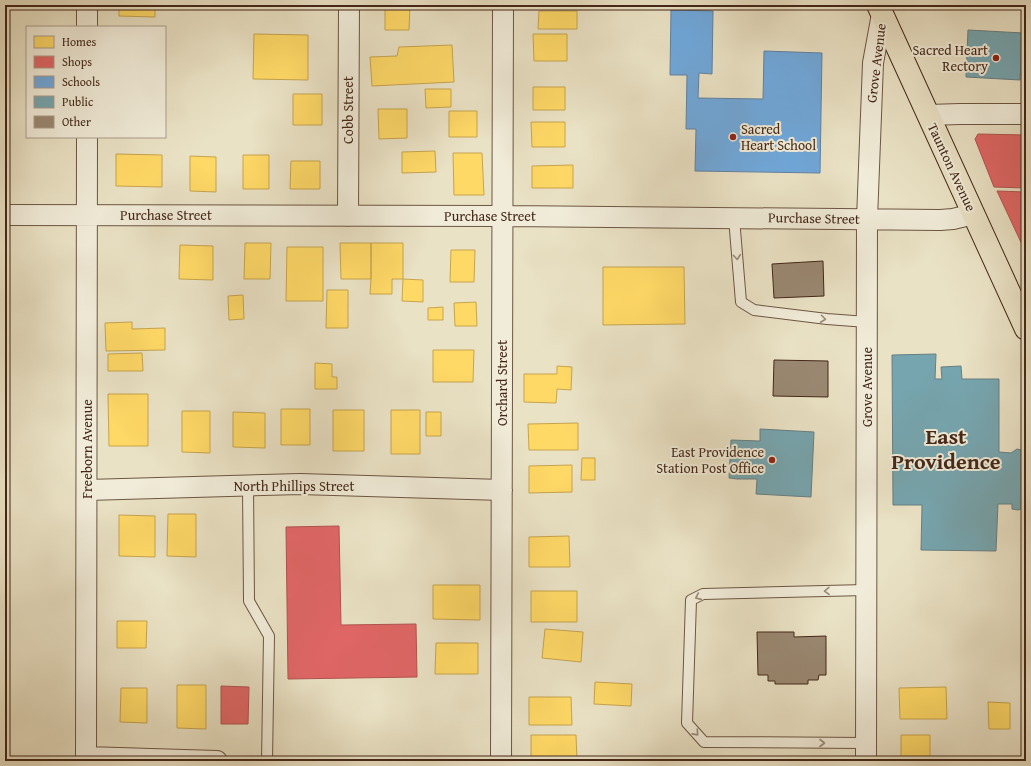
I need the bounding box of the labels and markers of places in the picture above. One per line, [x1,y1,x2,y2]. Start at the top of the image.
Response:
place label: Sacred Heart Rectory [912,40,988,76]
marker: Sacred Heart Rectory [991,53,1001,63]
place label: Sacred Heart School [741,119,816,155]
marker: Sacred Heart School [728,132,738,142]
place label: East Providence Station Post Office [656,442,764,478]
marker: East Providence Station Post Office [767,455,777,465]

